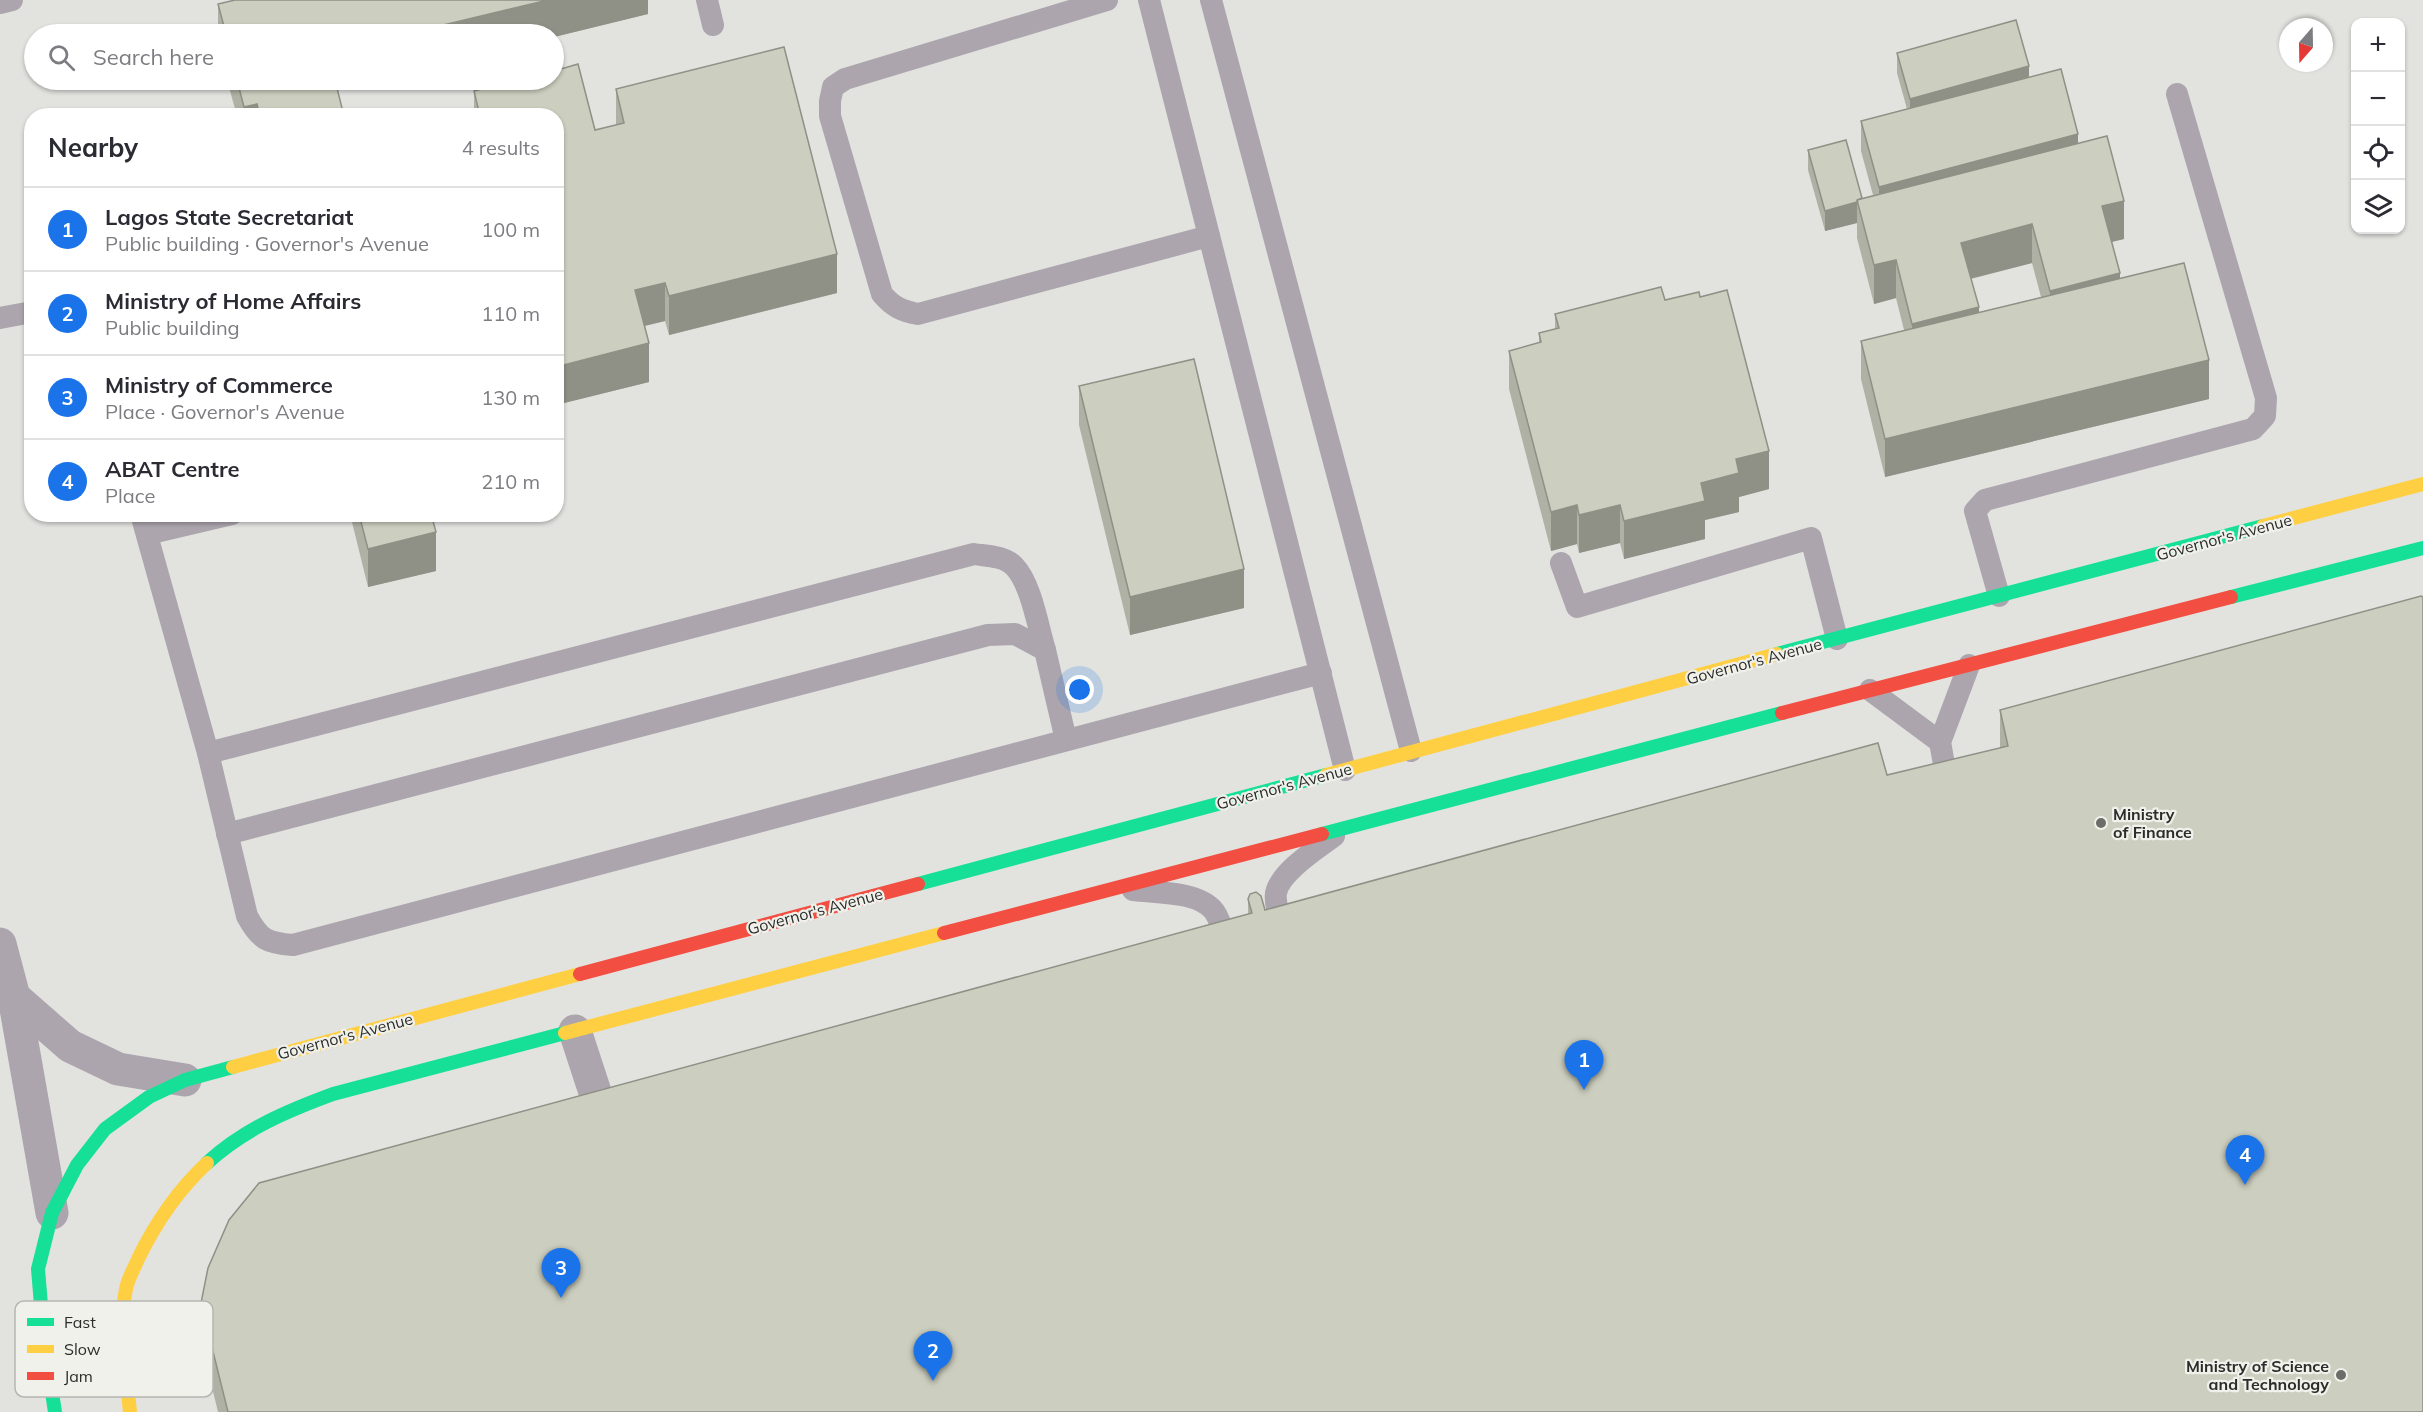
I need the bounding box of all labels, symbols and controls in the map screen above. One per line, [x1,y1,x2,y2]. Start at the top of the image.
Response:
north arrow [2279,18,2333,72]
map controls [2351,18,2405,234]
button: + [2351,18,2405,72]
search box [24,24,564,90]
icon: search [45,41,78,74]
text: Search here [93,43,214,71]
button: − [2351,72,2405,126]
button: locate [2351,126,2405,180]
text: Nearby [48,131,138,164]
text: 4 results [462,135,540,160]
button: layers [2351,180,2405,234]
text: Lagos State Secretariat [105,203,353,231]
text: 1 [62,217,74,242]
text: 100 m [481,217,540,242]
text: Public building · Governor's Avenue [105,231,429,256]
text: Ministry of Home Affairs [105,287,361,315]
text: 2 [62,301,74,326]
text: 110 m [481,301,540,326]
text: Public building [105,315,240,340]
text: Ministry of Commerce [105,371,333,399]
text: 3 [62,385,74,410]
text: 130 m [481,385,540,410]
text: Place · Governor's Avenue [105,399,345,424]
text: ABAT Centre [105,455,240,483]
text: 4 [62,469,74,494]
text: 210 m [481,469,540,494]
text: Place [105,483,155,508]
street label: Governor's Avenue [2154,509,2294,565]
street label: Governor's Avenue [1684,633,1824,689]
your location [1065,675,1094,704]
street label: Governor's Avenue [1214,758,1354,814]
place label: Ministry of Finance [2113,804,2192,842]
marker: Ministry of Finance [2094,816,2108,830]
street label: Governor's Avenue [745,883,885,939]
street label: Governor's Avenue [275,1008,415,1064]
pin: 1 [1564,1040,1604,1090]
pin: 4 [2226,1136,2264,1185]
pin: 3 [542,1248,580,1298]
legend [15,1301,213,1397]
text: Fast [64,1312,96,1332]
pin: 2 [914,1332,952,1381]
text: Slow [64,1339,101,1359]
place label: Ministry of Science and Technology [2186,1356,2329,1394]
text: Jam [64,1366,93,1386]
marker: Ministry of Science and Technology [2334,1368,2348,1382]

